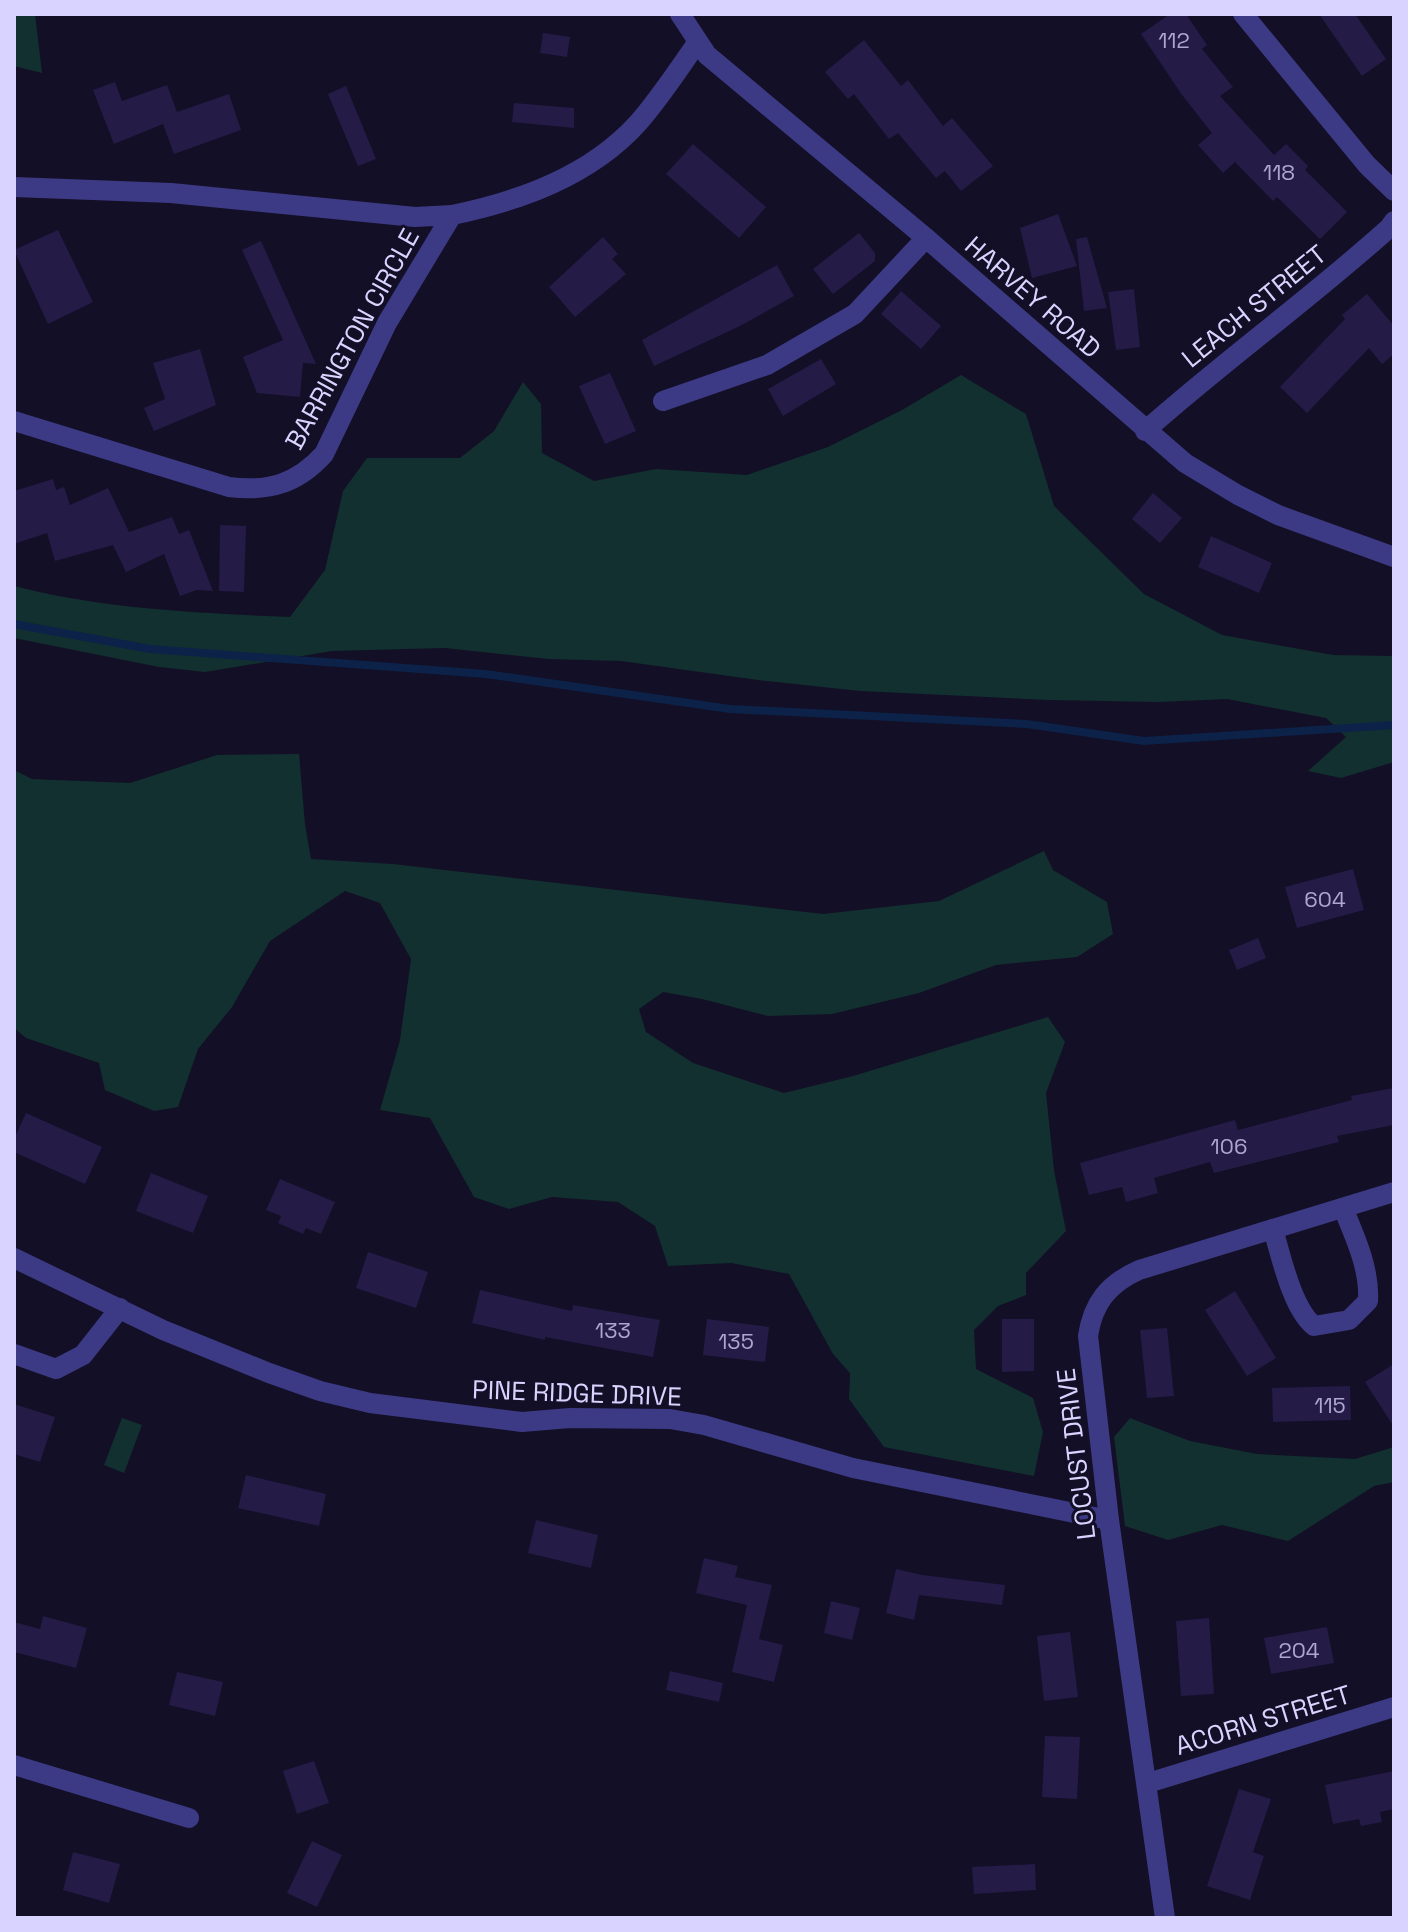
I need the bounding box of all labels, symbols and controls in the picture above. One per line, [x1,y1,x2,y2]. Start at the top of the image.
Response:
house number: 112 [1158,26,1190,54]
house number: 118 [1263,158,1295,186]
street label: BARRINGTON CIRCLE [277,223,427,455]
street label: HARVEY ROAD [958,229,1108,365]
street label: LEACH STREET [1175,237,1333,375]
house number: 604 [1304,885,1346,913]
house number: 106 [1211,1132,1247,1160]
house number: 133 [595,1316,631,1344]
house number: 135 [718,1327,754,1355]
street label: LOCUST DRIVE [1049,1366,1103,1542]
street label: PINE RIDGE DRIVE [472,1372,682,1414]
house number: 115 [1314,1391,1346,1419]
house number: 204 [1278,1636,1320,1664]
street label: ACORN STREET [1171,1677,1355,1763]

